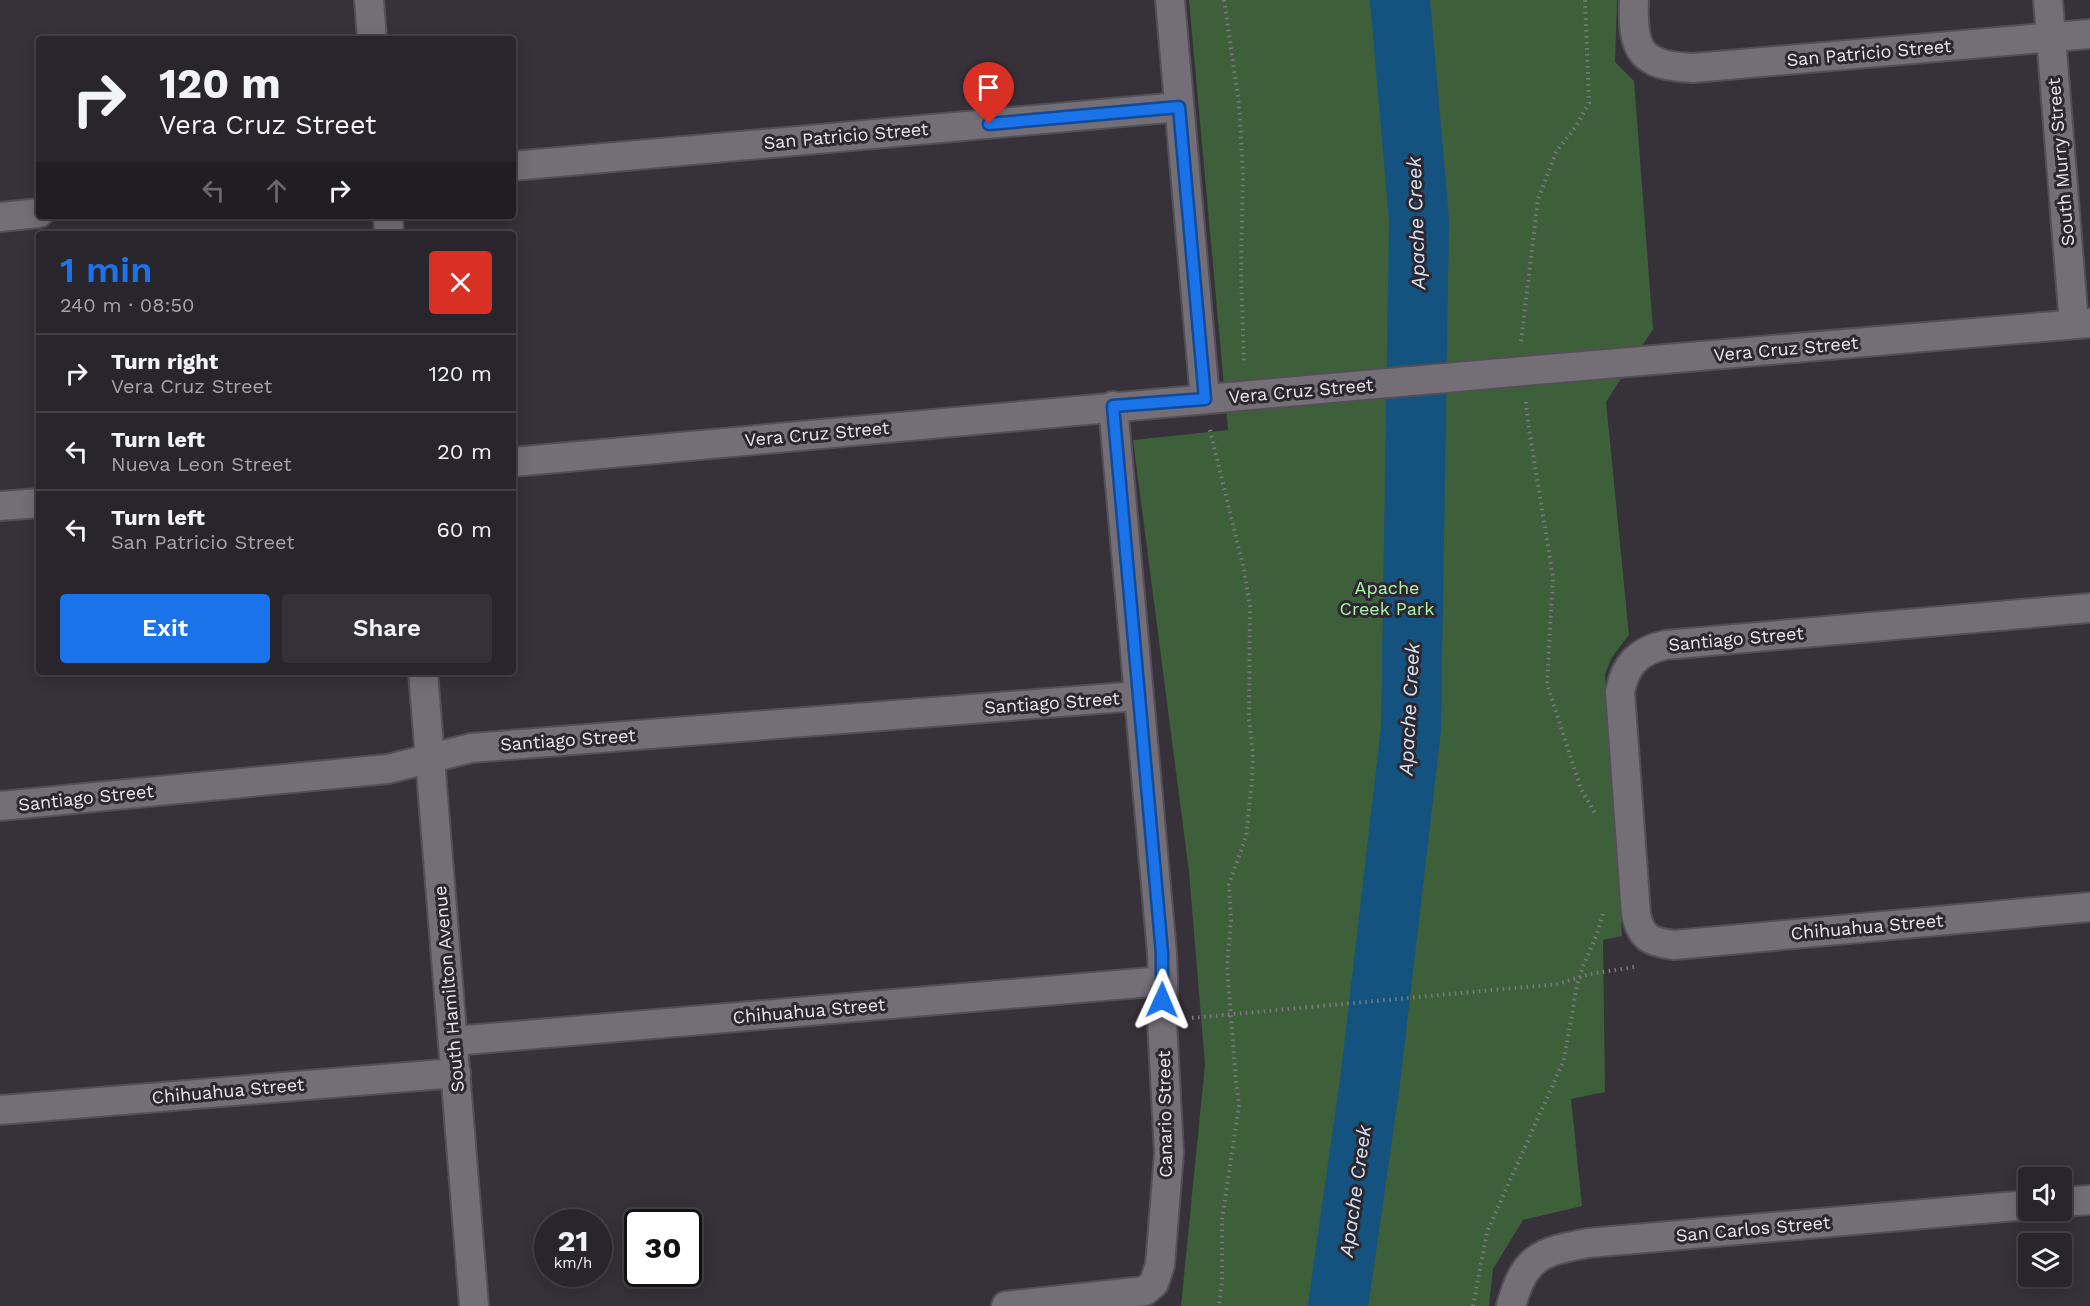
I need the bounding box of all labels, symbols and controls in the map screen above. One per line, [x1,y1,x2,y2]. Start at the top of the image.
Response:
street label: San Patricio Street [1786,35,1953,70]
text: 120 m [159,59,281,108]
icon: right [60,60,138,138]
pin [963,62,1014,124]
icon: arrive [972,71,1005,104]
street label: South Murry Street [2043,77,2078,247]
text: Vera Cruz Street [159,109,376,141]
street label: San Patricio Street [763,118,930,153]
water label: Apache Creek [1402,155,1430,291]
icon: left [197,174,230,207]
icon: ahead [260,174,293,207]
icon: right [323,174,356,207]
text: 1 min [60,249,152,291]
button: close [429,251,492,314]
text: 240 m · 08:50 [60,293,195,317]
street label: Vera Cruz Street [1713,332,1860,365]
text: Turn right [111,349,218,374]
icon: right [60,357,93,390]
text: 120 m [428,361,492,386]
text: Vera Cruz Street [111,374,272,398]
street label: Vera Cruz Street [1228,374,1375,407]
street label: Vera Cruz Street [744,417,891,450]
text: Turn left [111,427,205,452]
icon: left [60,435,93,468]
text: 20 m [437,439,492,464]
text: Nueva Leon Street [111,452,292,476]
text: Turn left [111,505,205,530]
icon: left [60,513,93,546]
text: 60 m [436,517,492,542]
text: San Patricio Street [111,530,295,554]
park label: Apache Creek Park [1340,577,1434,619]
button: Exit [60,594,270,663]
button: Share [282,594,492,663]
street label: Santiago Street [1667,622,1805,655]
water label: Apache Creek [1393,641,1425,777]
street label: Santiago Street [984,687,1121,718]
street label: Santiago Street [500,724,637,755]
street label: Santiago Street [17,780,155,815]
street label: South Hamilton Avenue [429,885,468,1093]
street label: Chihuahua Street [1790,909,1945,944]
position arrow [1130,968,1194,1032]
street label: Chihuahua Street [732,993,887,1028]
street label: Canario Street [1153,1050,1176,1178]
street label: Chihuahua Street [151,1073,306,1108]
water label: Apache Creek [1334,1122,1376,1259]
map controls [2018,1167,2072,1287]
button: sound [2018,1167,2072,1221]
speed limit sign: 30 [624,1209,702,1287]
street label: San Carlos Street [1675,1211,1831,1246]
text: 21 [558,1223,588,1258]
button: layers [2018,1233,2072,1287]
text: km/h [554,1254,592,1272]

